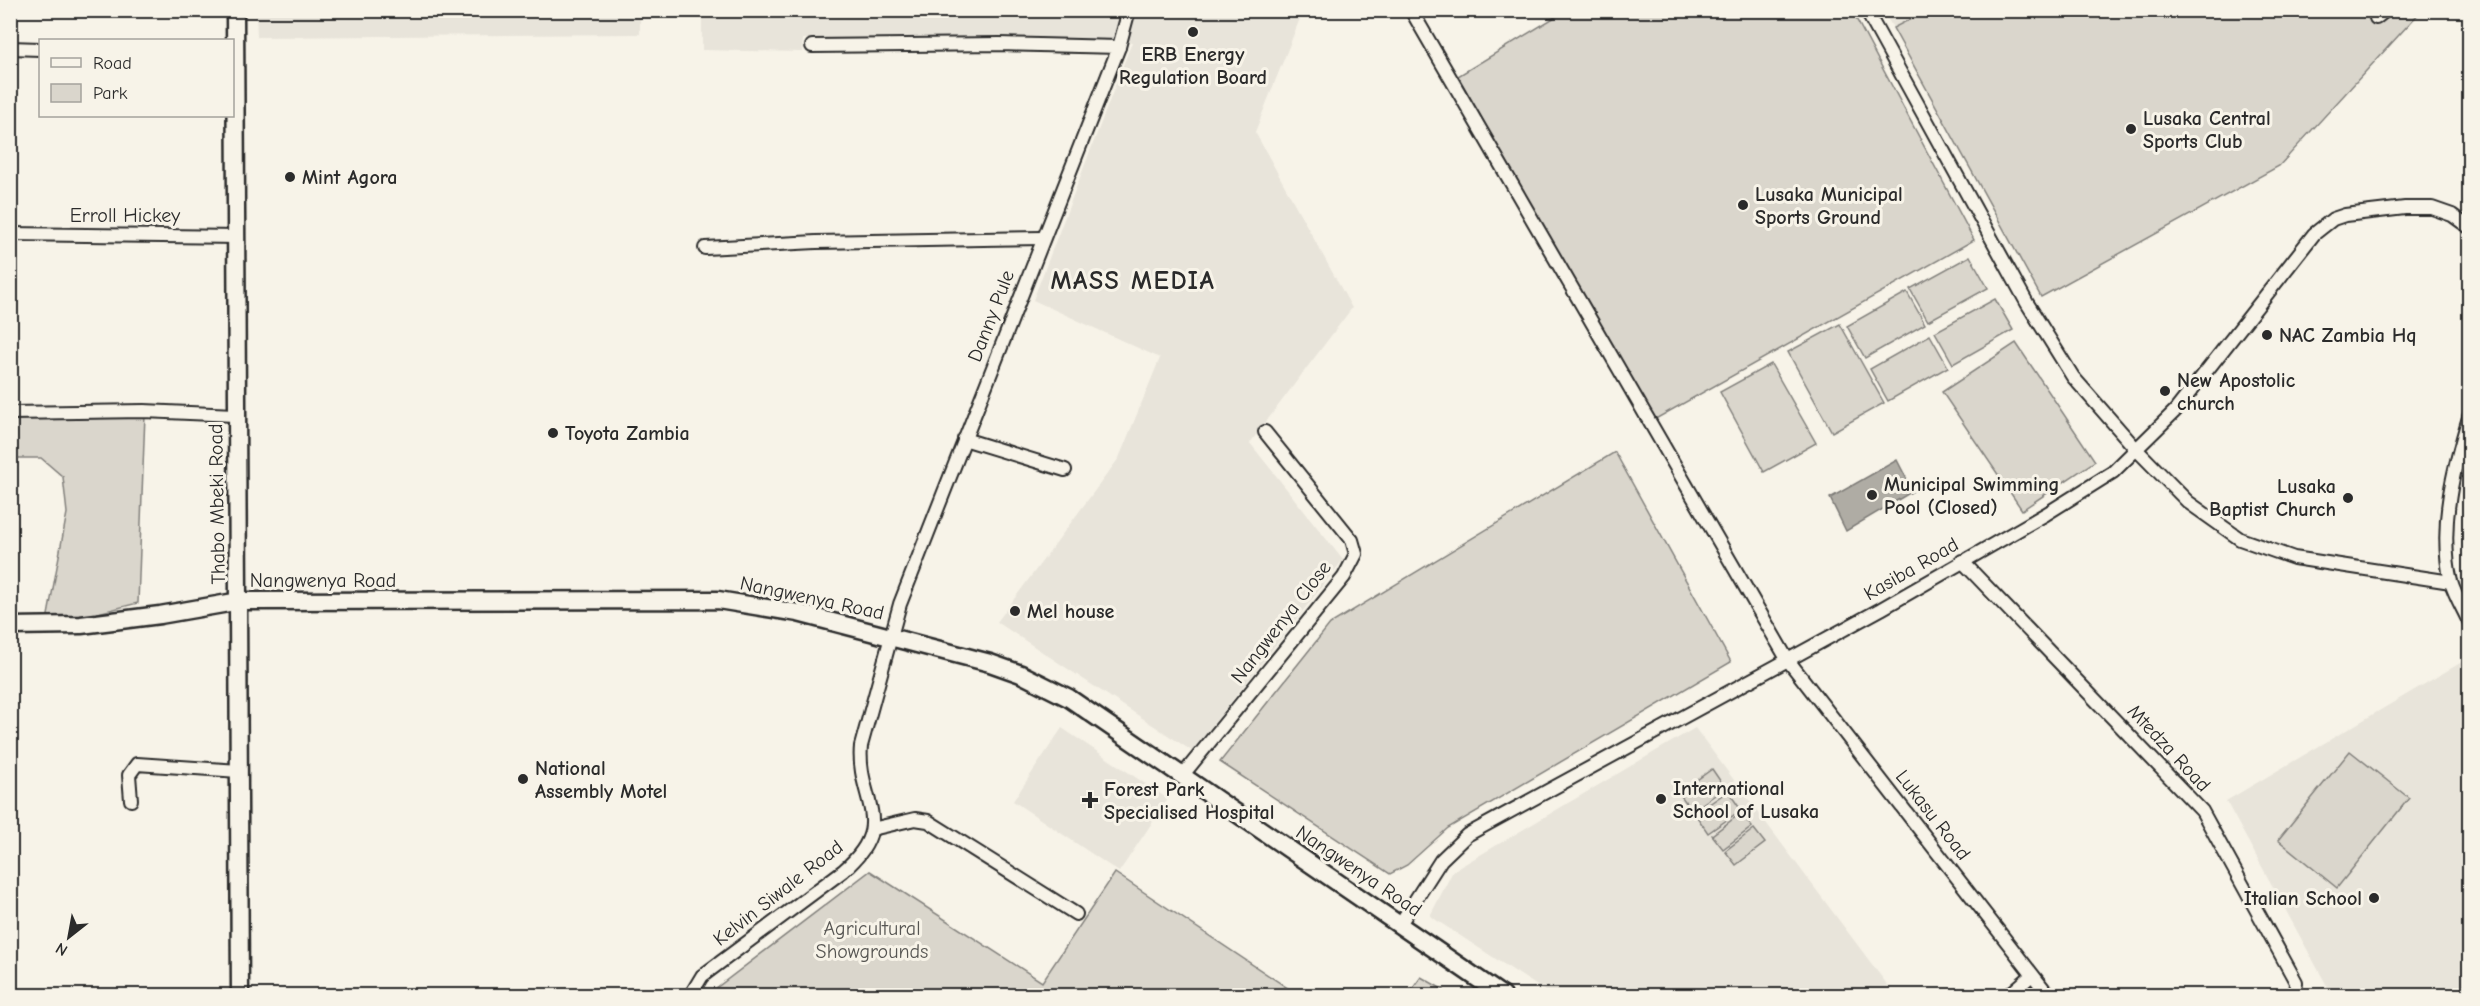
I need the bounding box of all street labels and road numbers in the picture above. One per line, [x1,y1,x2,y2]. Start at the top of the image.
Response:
street label: Erroll Hickey [70,204,180,227]
street label: Danny Pule [963,267,1019,365]
street label: Thabo Mbeki Road [204,423,230,585]
street label: Kasiba Road [1860,533,1962,605]
street label: Nangwenya Close [1226,556,1336,688]
street label: Nangwenya Road [250,569,396,592]
street label: Nangwenya Road [738,572,886,624]
street label: Mtedza Road [2123,700,2215,796]
street label: Lukasu Road [1891,765,1975,865]
street label: Nangwenya Road [1292,820,1426,922]
street label: Kelvin Siwale Road [709,835,847,951]

